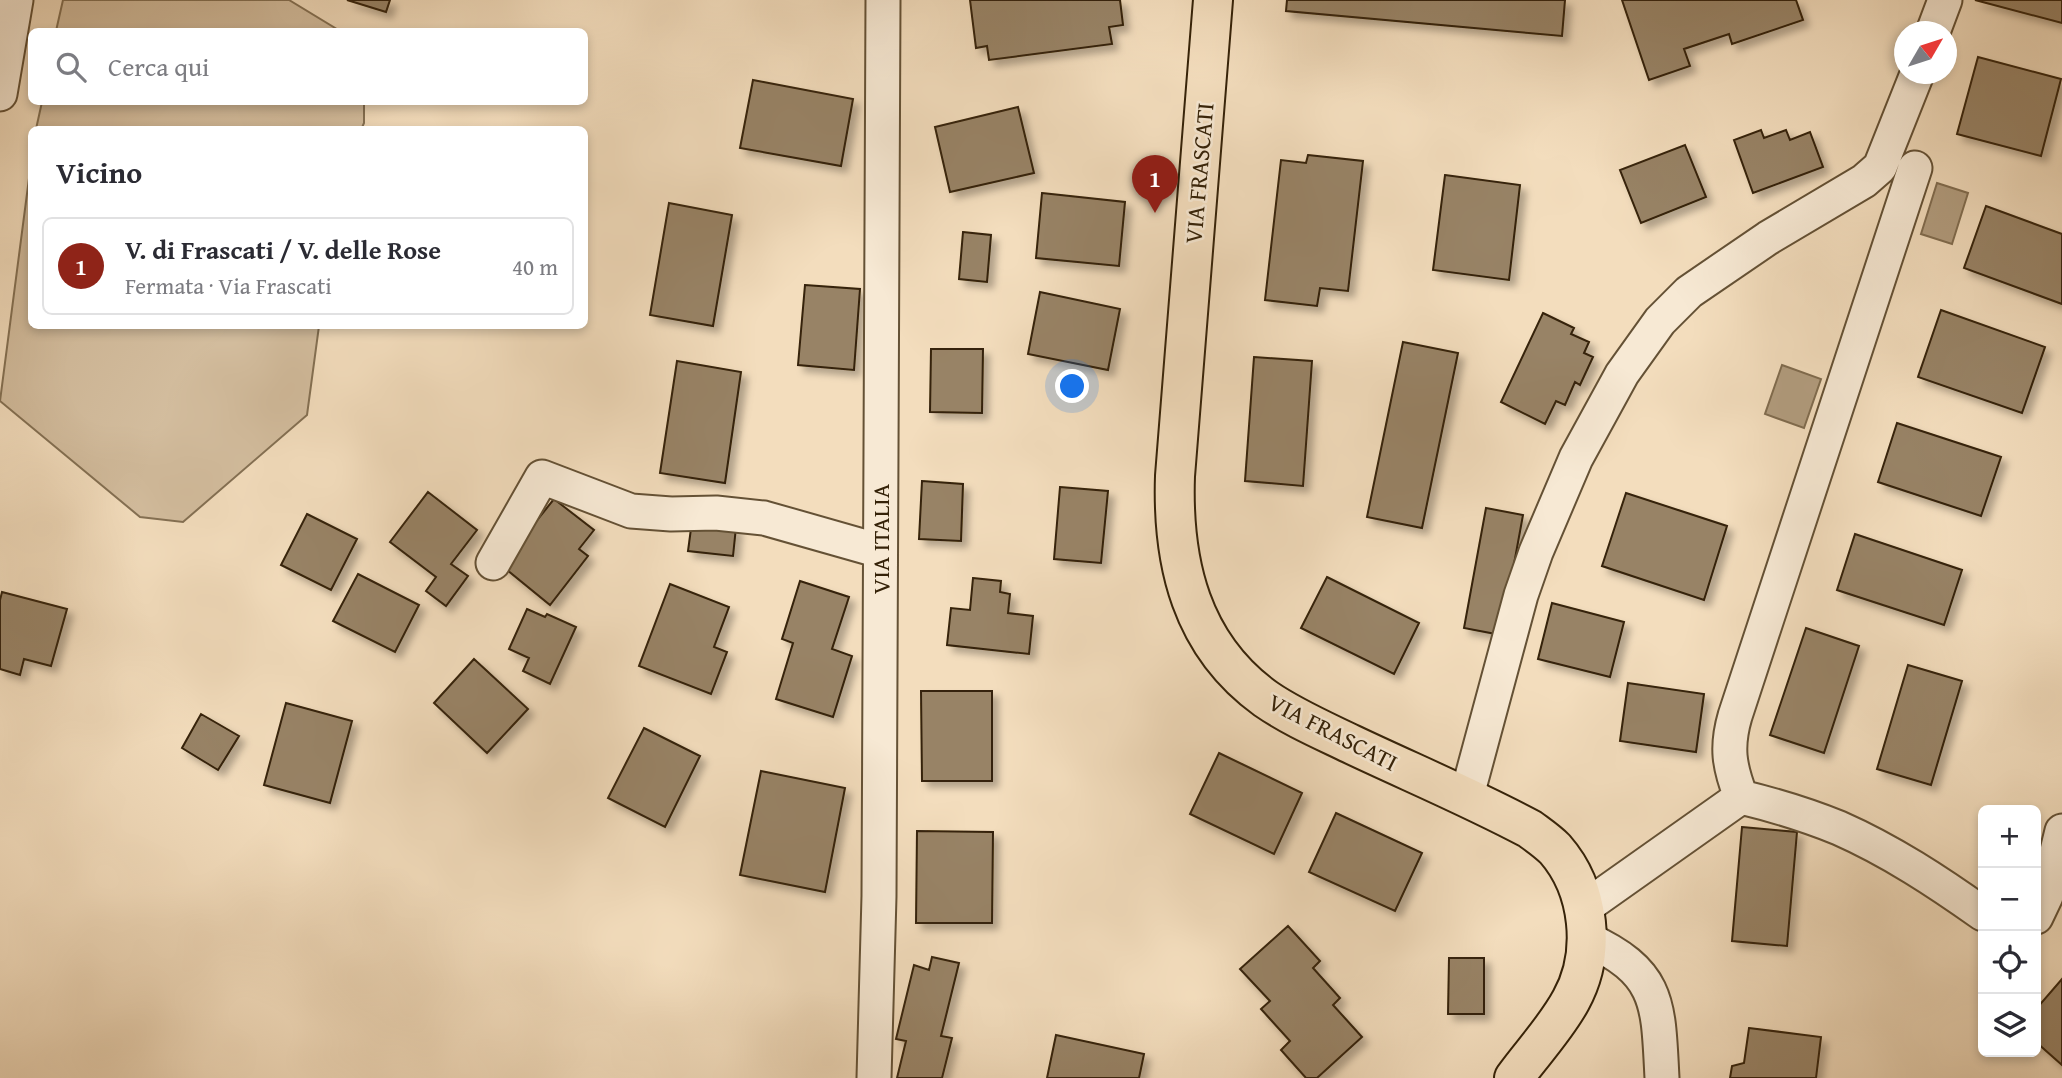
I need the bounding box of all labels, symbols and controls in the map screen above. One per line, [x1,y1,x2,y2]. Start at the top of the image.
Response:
north arrow [1894,21,1957,84]
search box [28,28,588,105]
text: Cerca qui [108,47,209,86]
icon: search [52,48,90,86]
street label: VIA FRASCATI [1175,101,1223,245]
text: Vicino [56,150,142,194]
pin: 1 [1132,155,1178,213]
text: V. di Frascati / V. delle Rose [125,230,441,269]
text: 1 [75,250,87,283]
text: 40 m [512,250,558,283]
text: Fermata · Via Frascati [125,269,332,302]
your location [1055,369,1089,403]
street label: VIA ITALIA [863,483,898,594]
street label: VIA FRASCATI [1262,684,1404,780]
map controls [1978,805,2041,1057]
button: + [1978,805,2041,868]
button: − [1978,868,2041,931]
button: locate [1978,931,2041,994]
button: layers [1978,994,2041,1057]

